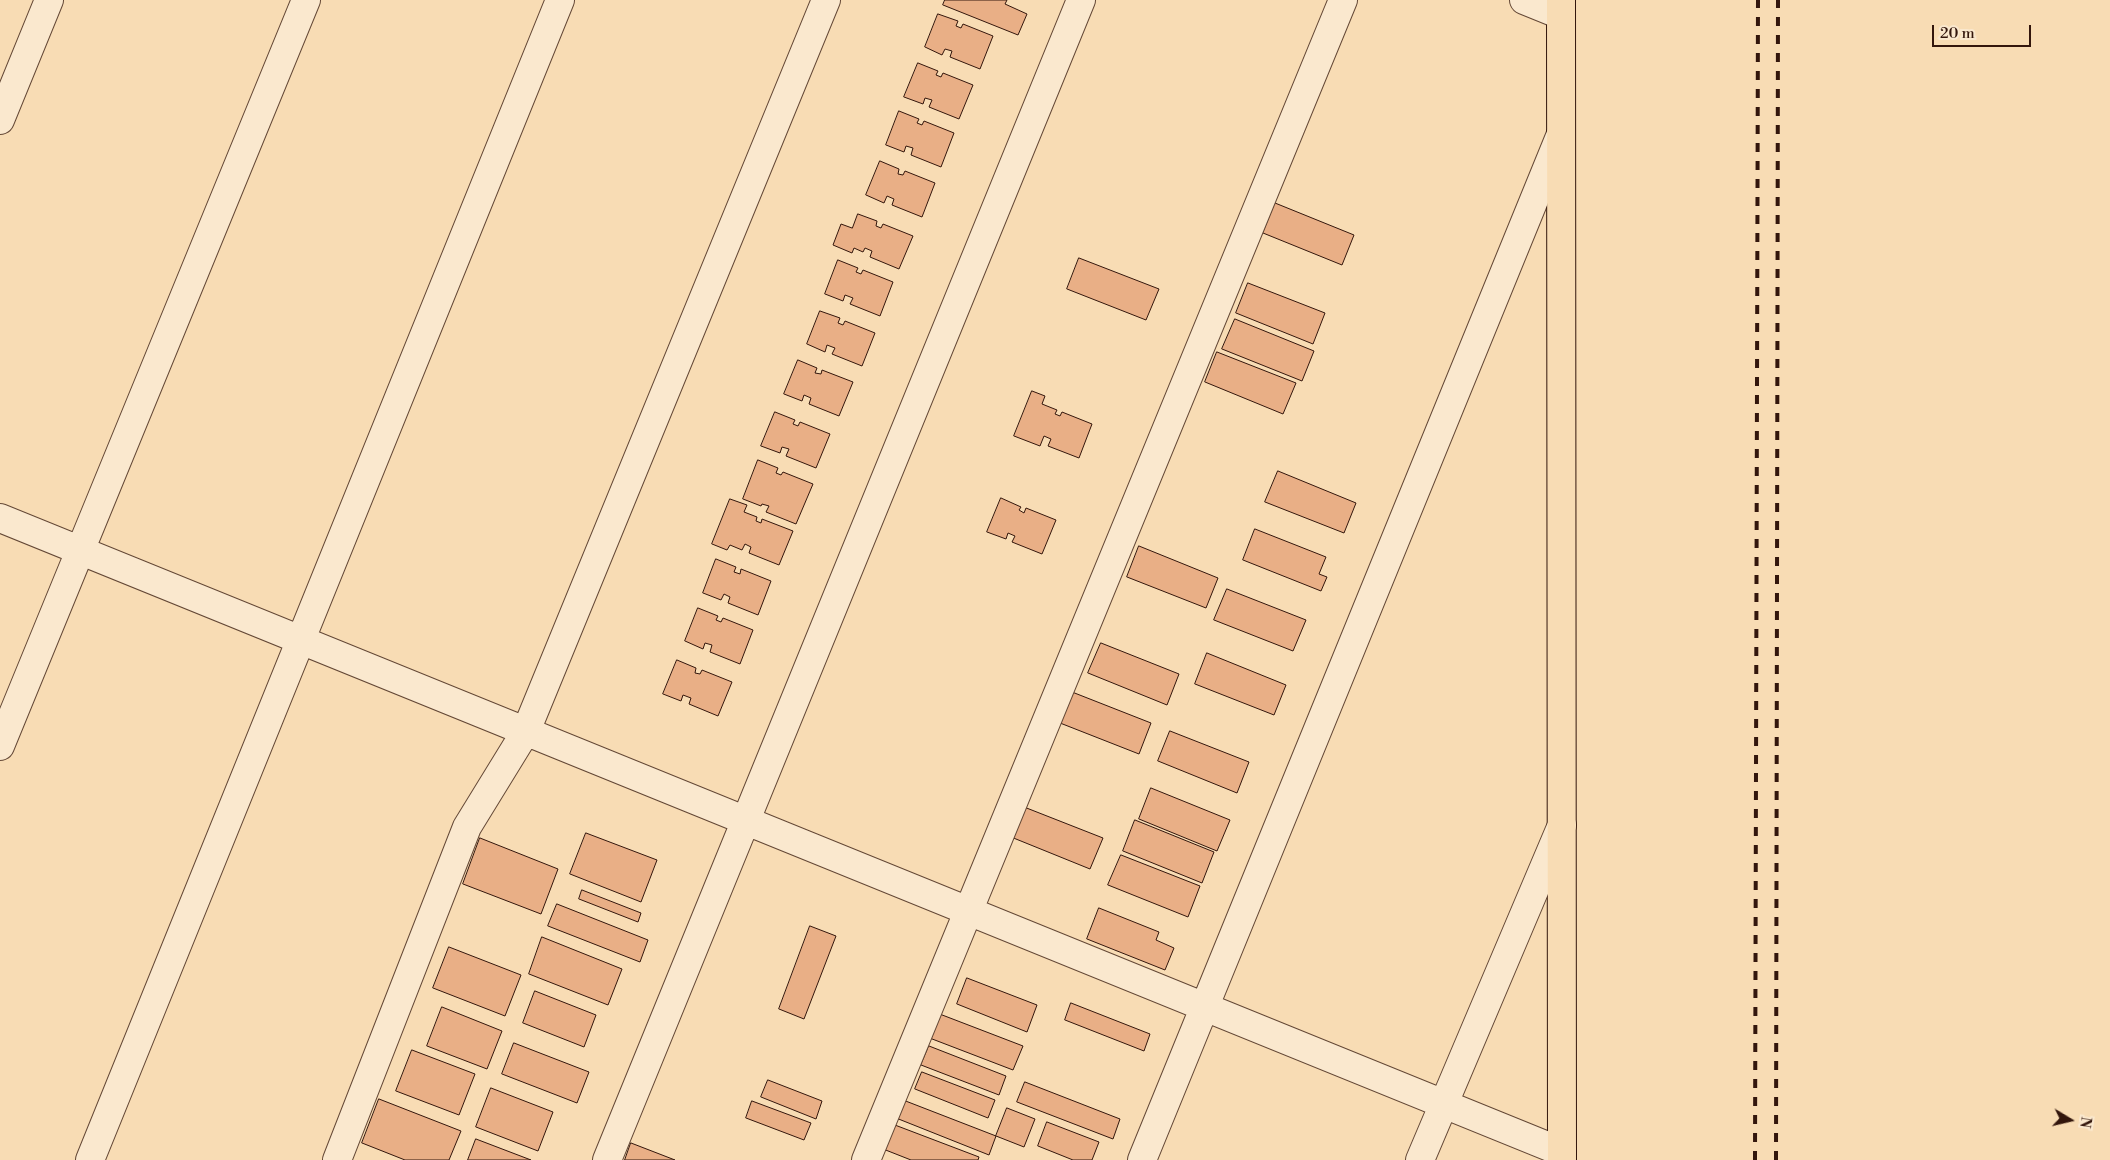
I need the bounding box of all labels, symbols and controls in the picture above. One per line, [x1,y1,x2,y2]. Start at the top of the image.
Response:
scale bar [1935,15,2034,47]
text: 20 m [1940,24,1975,43]
north arrow [2045,1095,2095,1145]
text: N [2075,1115,2095,1129]

